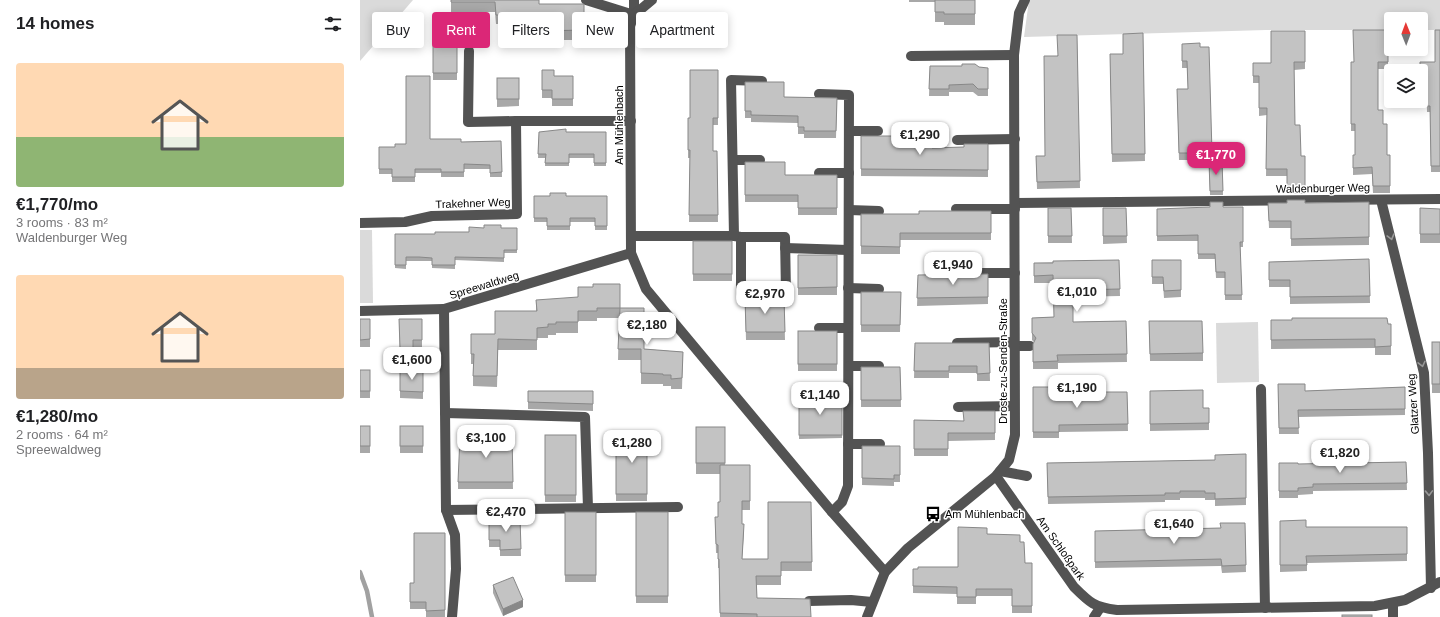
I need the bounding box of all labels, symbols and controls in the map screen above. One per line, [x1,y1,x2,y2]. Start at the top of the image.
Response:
chip: Buy [372,12,424,48]
chip: Rent [432,12,490,48]
chip: Filters [498,12,564,48]
chip: New [572,12,628,48]
chip: Apartment [636,12,728,48]
north arrow [1384,12,1428,56]
map controls [1384,12,1428,108]
icon: filters [322,13,344,35]
text: 14 homes [16,14,94,33]
button: layers [1384,64,1428,108]
street label: Am Mühlenbach [613,85,625,165]
icon: home [144,89,216,161]
pin: €1,290 [887,122,953,156]
text: €1,290 [900,127,940,142]
pin: €1,770 [1183,142,1249,176]
text: €1,770 [1196,147,1236,162]
street label: Waldenburger Weg [1276,181,1370,195]
text: €1,770/mo [16,195,98,214]
street label: Trakehner Weg [435,196,511,210]
text: 3 rooms · 83 m² [16,215,108,230]
text: Waldenburger Weg [16,230,127,245]
one-way arrow [1386,233,1395,240]
pin: €1,940 [920,252,986,286]
text: €1,940 [933,257,973,272]
street label: Spreewaldweg [448,269,520,301]
pin: €1,010 [1044,279,1110,313]
pin: €2,970 [732,281,798,315]
text: €1,010 [1057,284,1097,299]
text: €2,970 [745,286,785,301]
street label: Droste-zu-Senden-Straße [997,298,1009,424]
icon: home [144,301,216,373]
pin: €2,180 [614,312,680,346]
text: €2,180 [627,317,667,332]
pin: €1,600 [379,347,445,381]
text: €1,600 [392,352,432,367]
one-way arrow [1417,360,1425,367]
street label: Glatzer Weg [1405,373,1421,435]
pin: €1,190 [1044,375,1110,409]
text: €1,190 [1057,380,1097,395]
pin: €1,140 [787,382,853,416]
text: €1,140 [800,387,840,402]
text: €1,280/mo [16,407,98,426]
pin: €3,100 [453,425,519,459]
text: 2 rooms · 64 m² [16,427,108,442]
text: €3,100 [466,430,506,445]
pin: €1,280 [599,430,665,464]
text: €1,280 [612,435,652,450]
pin: €1,820 [1307,440,1373,474]
text: Spreewaldweg [16,442,101,457]
text: €1,820 [1320,445,1360,460]
one-way arrow [1425,490,1433,496]
pin: €2,470 [473,499,539,533]
text: €2,470 [486,504,526,519]
bus stop icon: Am Mühlenbach [924,505,942,523]
place label: Am Mühlenbach [945,508,1025,520]
pin: €1,640 [1141,511,1207,545]
street label: Am Schloßpark [1035,514,1088,583]
text: €1,640 [1154,516,1194,531]

